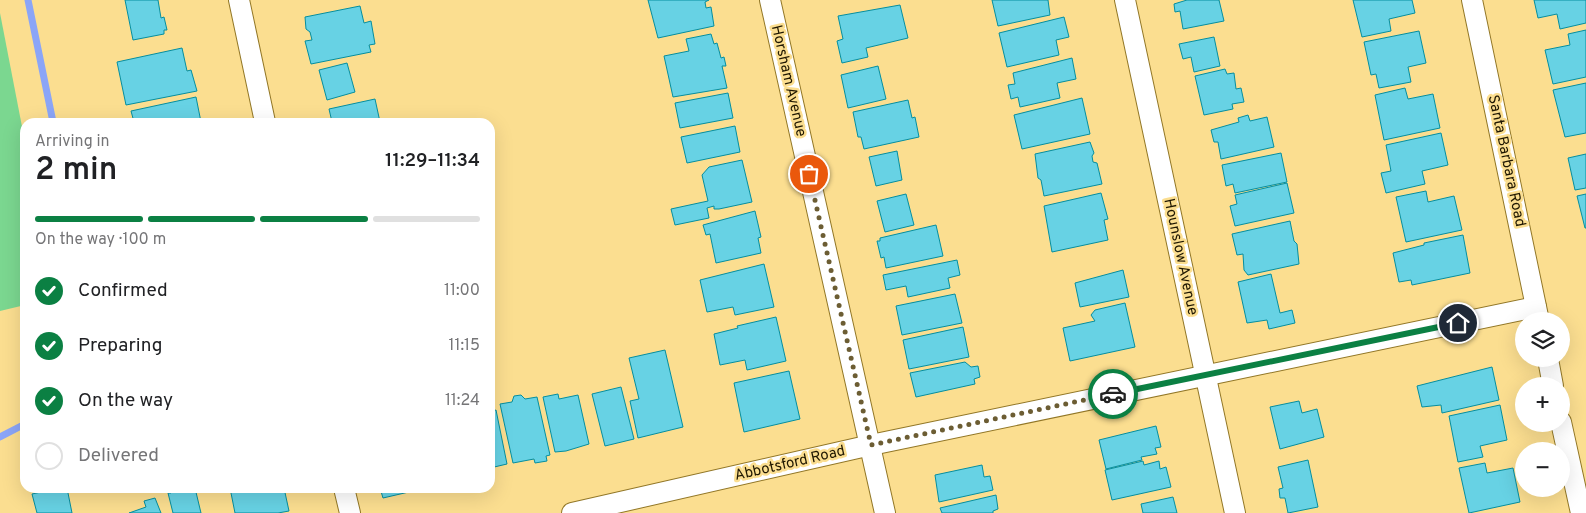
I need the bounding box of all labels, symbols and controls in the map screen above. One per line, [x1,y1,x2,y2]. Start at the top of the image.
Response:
street label: Horsham Avenue [766,23,810,139]
street label: Santa Barbara Road [1483,93,1529,229]
text: Arriving in [35,132,110,152]
text: 11:29–11:34 [385,149,480,173]
text: 2 min [35,151,117,191]
pin [788,153,830,195]
icon: bag [795,160,823,188]
street label: Hounslow Avenue [1158,197,1202,317]
text: On the way · 100 m [35,230,166,250]
icon: check [35,277,63,305]
text: Confirmed [78,279,168,303]
text: 11:00 [444,281,480,301]
pin [1437,302,1479,344]
icon: home [1444,309,1472,337]
map controls [1515,312,1570,497]
button: layers [1515,312,1570,367]
icon: check [35,332,63,360]
text: Preparing [78,334,162,358]
text: 11:15 [449,336,480,356]
courier [1088,369,1138,419]
button: + [1515,377,1570,432]
icon: car [1099,380,1127,408]
icon: check [35,387,63,415]
text: On the way [78,389,173,413]
text: 11:24 [445,391,480,411]
street label: Abbotsford Road [733,442,847,486]
button: − [1515,442,1570,497]
text: Delivered [78,444,159,468]

